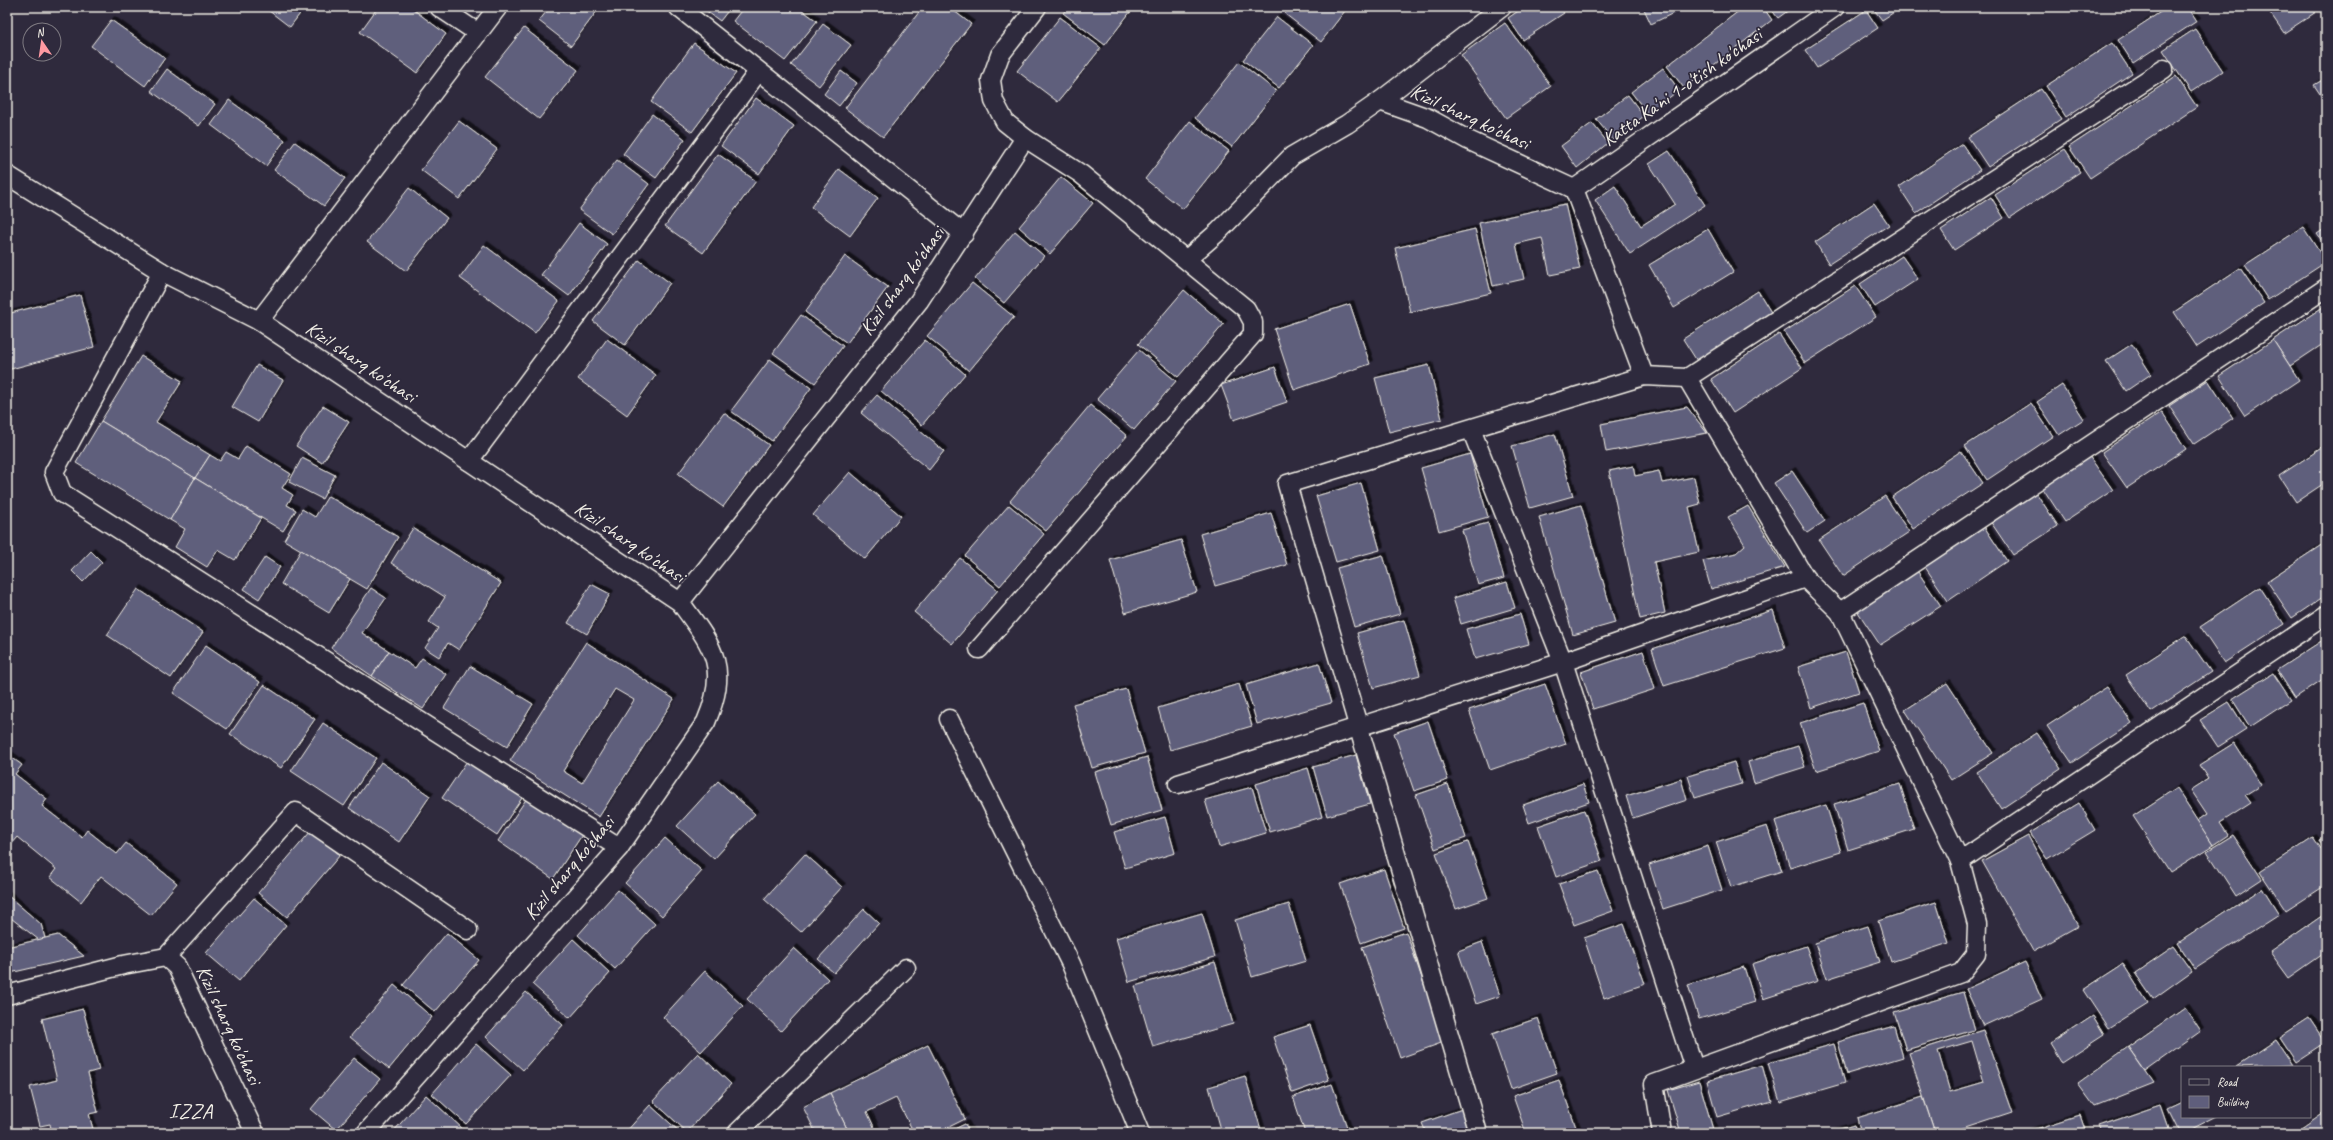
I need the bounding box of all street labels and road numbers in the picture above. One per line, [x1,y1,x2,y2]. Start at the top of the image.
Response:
street label: Katta Ka'ni 1-o'tish ko'chasi [1597,21,1769,152]
street label: Kizil sharq ko'chasi [1407,79,1536,156]
street label: Kizil sharq ko'chasi [854,220,951,340]
street label: Kizil sharq ko'chasi [301,316,423,410]
street label: Kizil sharq ko'chasi [570,496,692,590]
street label: Kizil sharq ko'chasi [518,809,621,925]
street label: Kizil sharq ko'chasi [191,962,268,1091]

